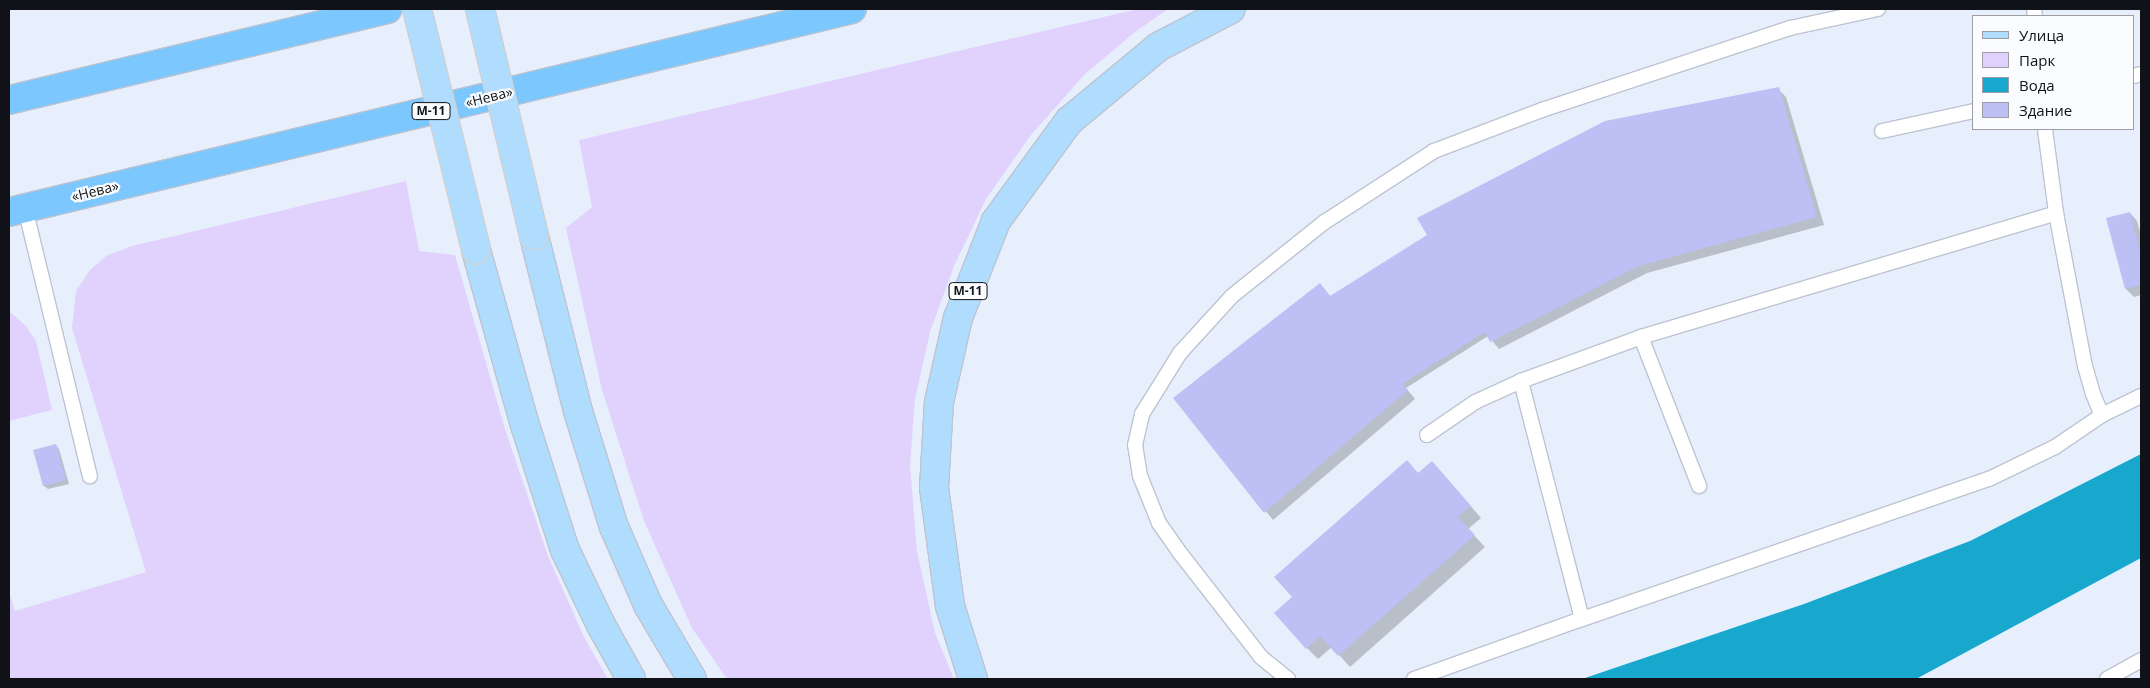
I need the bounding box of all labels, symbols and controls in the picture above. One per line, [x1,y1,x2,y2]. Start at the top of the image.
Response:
legend [1972,15,2135,130]
text: Улица [2019,25,2064,45]
text: Парк [2019,50,2055,70]
text: Вода [2019,75,2055,95]
street label: «Нева» [464,83,514,111]
text: Здание [2019,100,2072,120]
road number: М-11 [411,102,451,120]
street label: «Нева» [70,177,120,205]
road number: М-11 [948,282,988,300]

